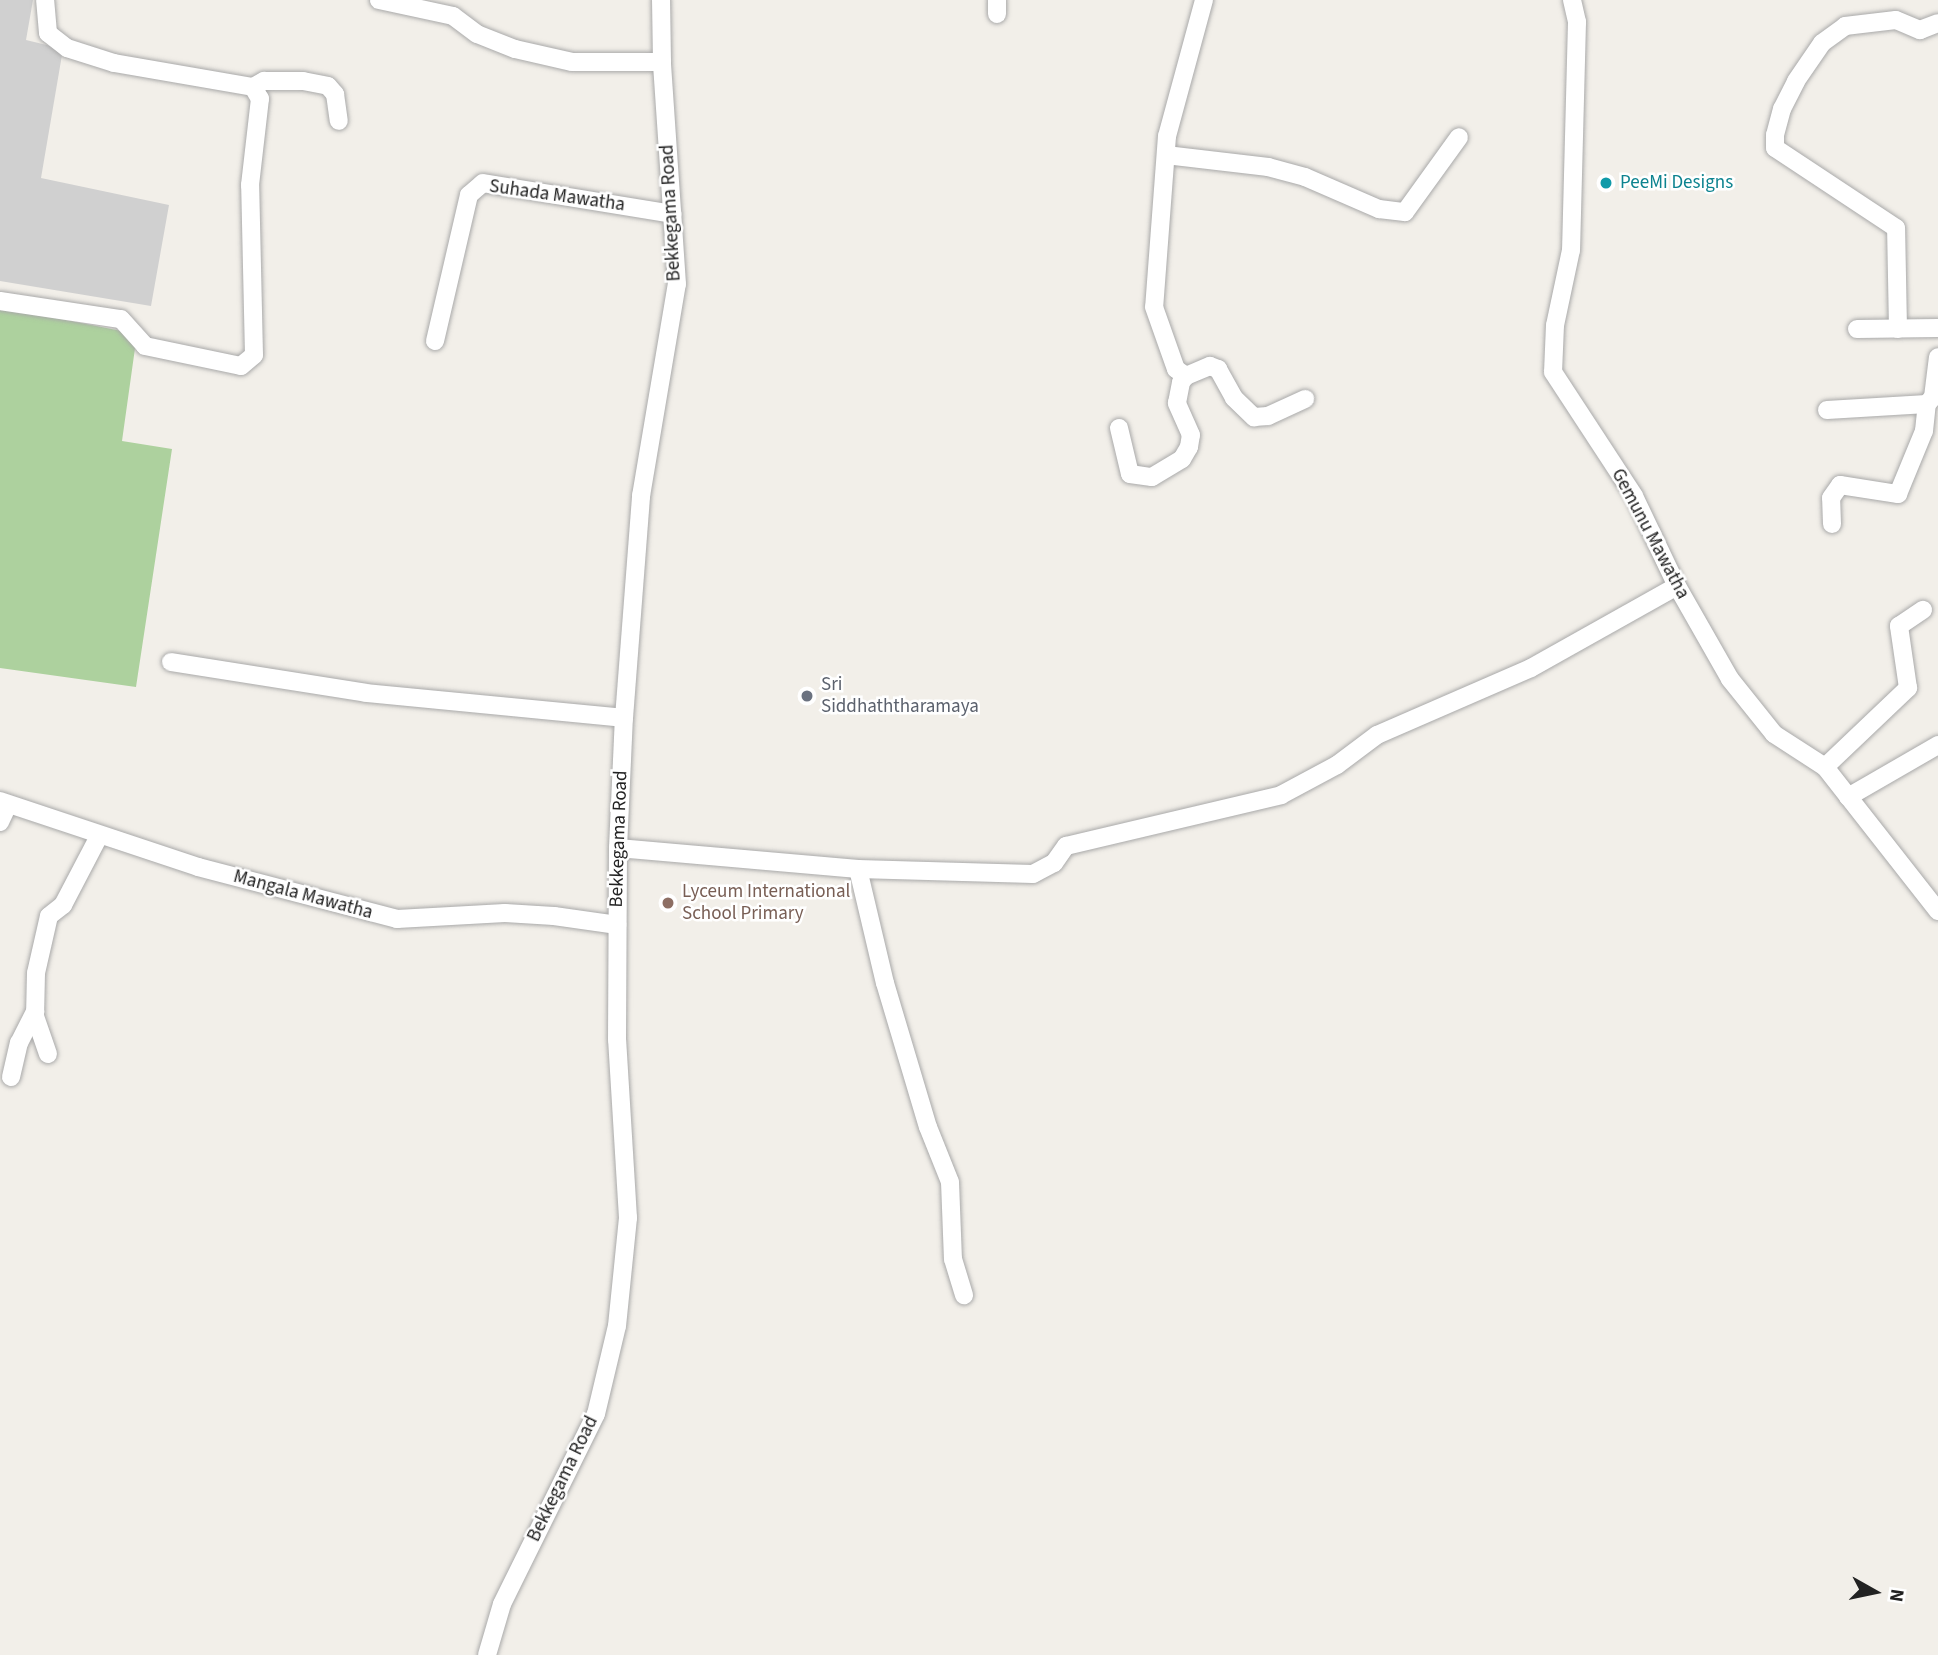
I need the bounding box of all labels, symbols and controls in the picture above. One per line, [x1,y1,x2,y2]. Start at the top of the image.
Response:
street label: Bekkegama Road [656,144,686,282]
place label: PeeMi Designs [1620,172,1733,194]
street label: Suhada Mawatha [488,175,626,217]
marker: PeeMi Designs [1598,175,1614,191]
street label: Gemunu Mawatha [1606,465,1694,603]
place label: Sri Siddhaththaramaya [821,674,979,718]
marker: Sri Siddhaththaramaya [799,688,815,704]
street label: Bekkegama Road [605,770,633,908]
street label: Mangala Mawatha [231,865,375,925]
place label: Lyceum International School Primary [682,881,850,925]
marker: Lyceum International School Primary [660,895,676,911]
street label: Bekkegama Road [523,1412,603,1546]
north arrow [1840,1557,1910,1627]
text: N [1882,1587,1911,1604]

